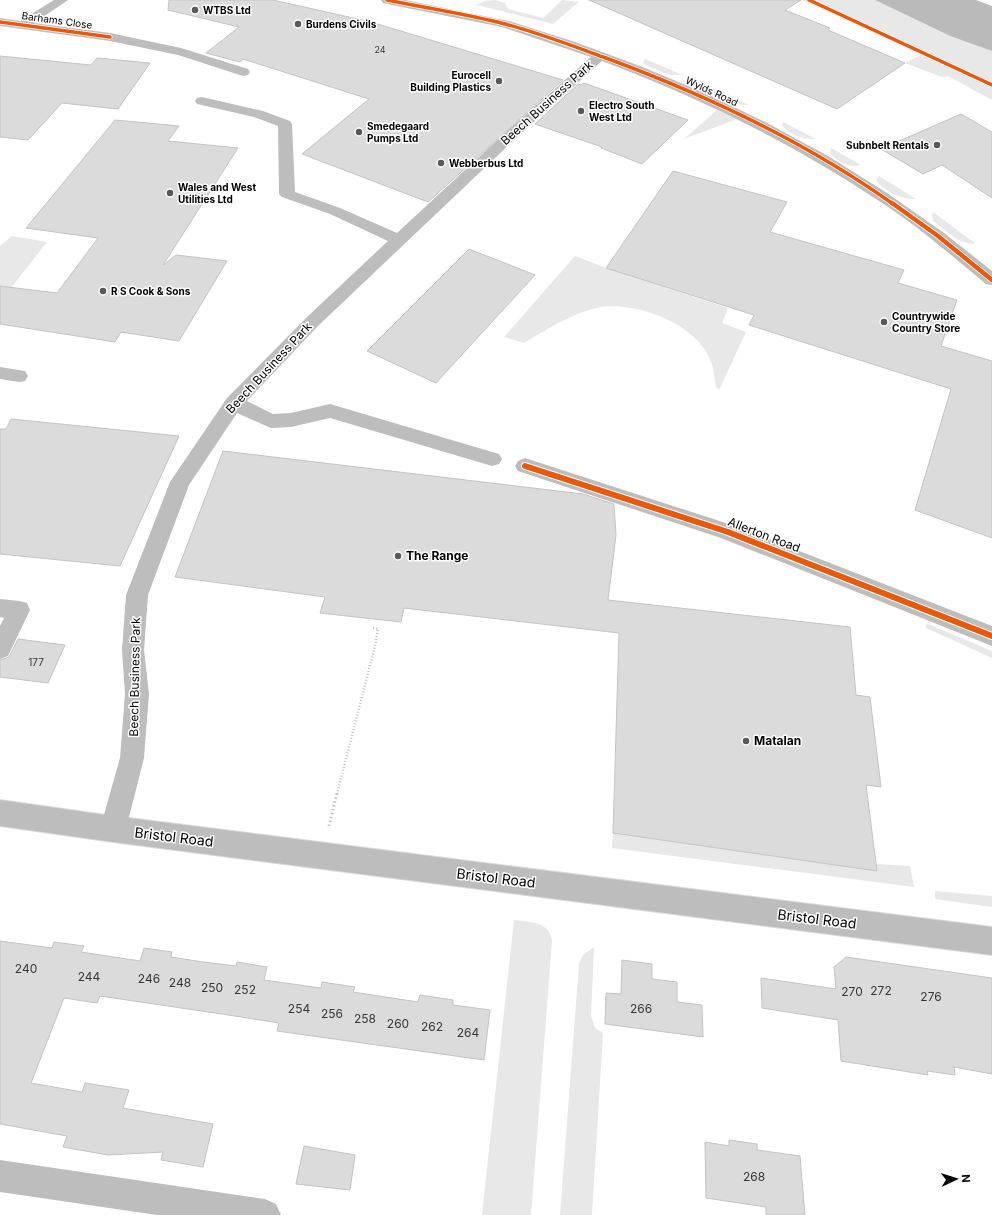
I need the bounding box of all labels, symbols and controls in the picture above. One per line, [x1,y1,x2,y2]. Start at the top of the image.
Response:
place label: WTBS Ltd [203,4,251,16]
marker: WTBS Ltd [190,5,200,15]
street label: Barhams Close [21,9,93,31]
place label: Burdens Civils [306,18,377,30]
marker: Burdens Civils [293,19,303,29]
house number: 24 [374,44,386,55]
street label: Beech Business Park [497,57,596,148]
place label: Eurocell Building Plastics [410,69,491,94]
street label: Wylds Road [684,74,740,108]
marker: Eurocell Building Plastics [494,76,504,86]
place label: Electro South West Ltd [589,99,654,123]
marker: Electro South West Ltd [576,106,586,116]
place label: Smedegaard Pumps Ltd [367,120,429,144]
marker: Smedegaard Pumps Ltd [354,127,364,137]
place label: Subnbelt Rentals [846,139,929,151]
marker: Subnbelt Rentals [932,140,942,150]
place label: Webberbus Ltd [449,157,523,169]
marker: Webberbus Ltd [436,158,446,168]
place label: Wales and West Utilities Ltd [178,181,256,205]
marker: Wales and West Utilities Ltd [165,188,175,198]
place label: R S Cook & Sons [111,285,191,297]
marker: R S Cook & Sons [98,286,108,296]
place label: Countrywide Country Store [892,310,960,335]
marker: Countrywide Country Store [879,317,889,327]
street label: Beech Business Park [223,319,315,416]
street label: Allerton Road [726,514,802,555]
place label: The Range [406,548,468,563]
marker: The Range [393,551,403,561]
street label: Beech Business Park [126,617,143,737]
house number: 177 [28,656,44,668]
place label: Matalan [754,733,801,748]
marker: Matalan [741,736,751,746]
street label: Bristol Road [134,823,214,850]
street label: Bristol Road [456,864,536,891]
street label: Bristol Road [777,905,857,932]
house number: 240 [15,961,37,976]
house number: 244 [78,969,101,984]
house number: 246 [138,971,160,986]
house number: 248 [169,975,191,990]
house number: 250 [201,980,223,995]
house number: 252 [234,982,256,997]
house number: 272 [870,983,892,998]
house number: 270 [841,984,863,999]
house number: 276 [920,989,942,1004]
house number: 254 [288,1001,310,1016]
house number: 266 [630,1001,652,1016]
house number: 256 [321,1006,343,1021]
house number: 258 [354,1011,376,1026]
house number: 260 [387,1016,409,1031]
house number: 262 [421,1019,443,1034]
house number: 264 [457,1025,480,1040]
north arrow [936,1159,976,1199]
house number: 268 [743,1169,765,1184]
text: N [959,1174,973,1183]

